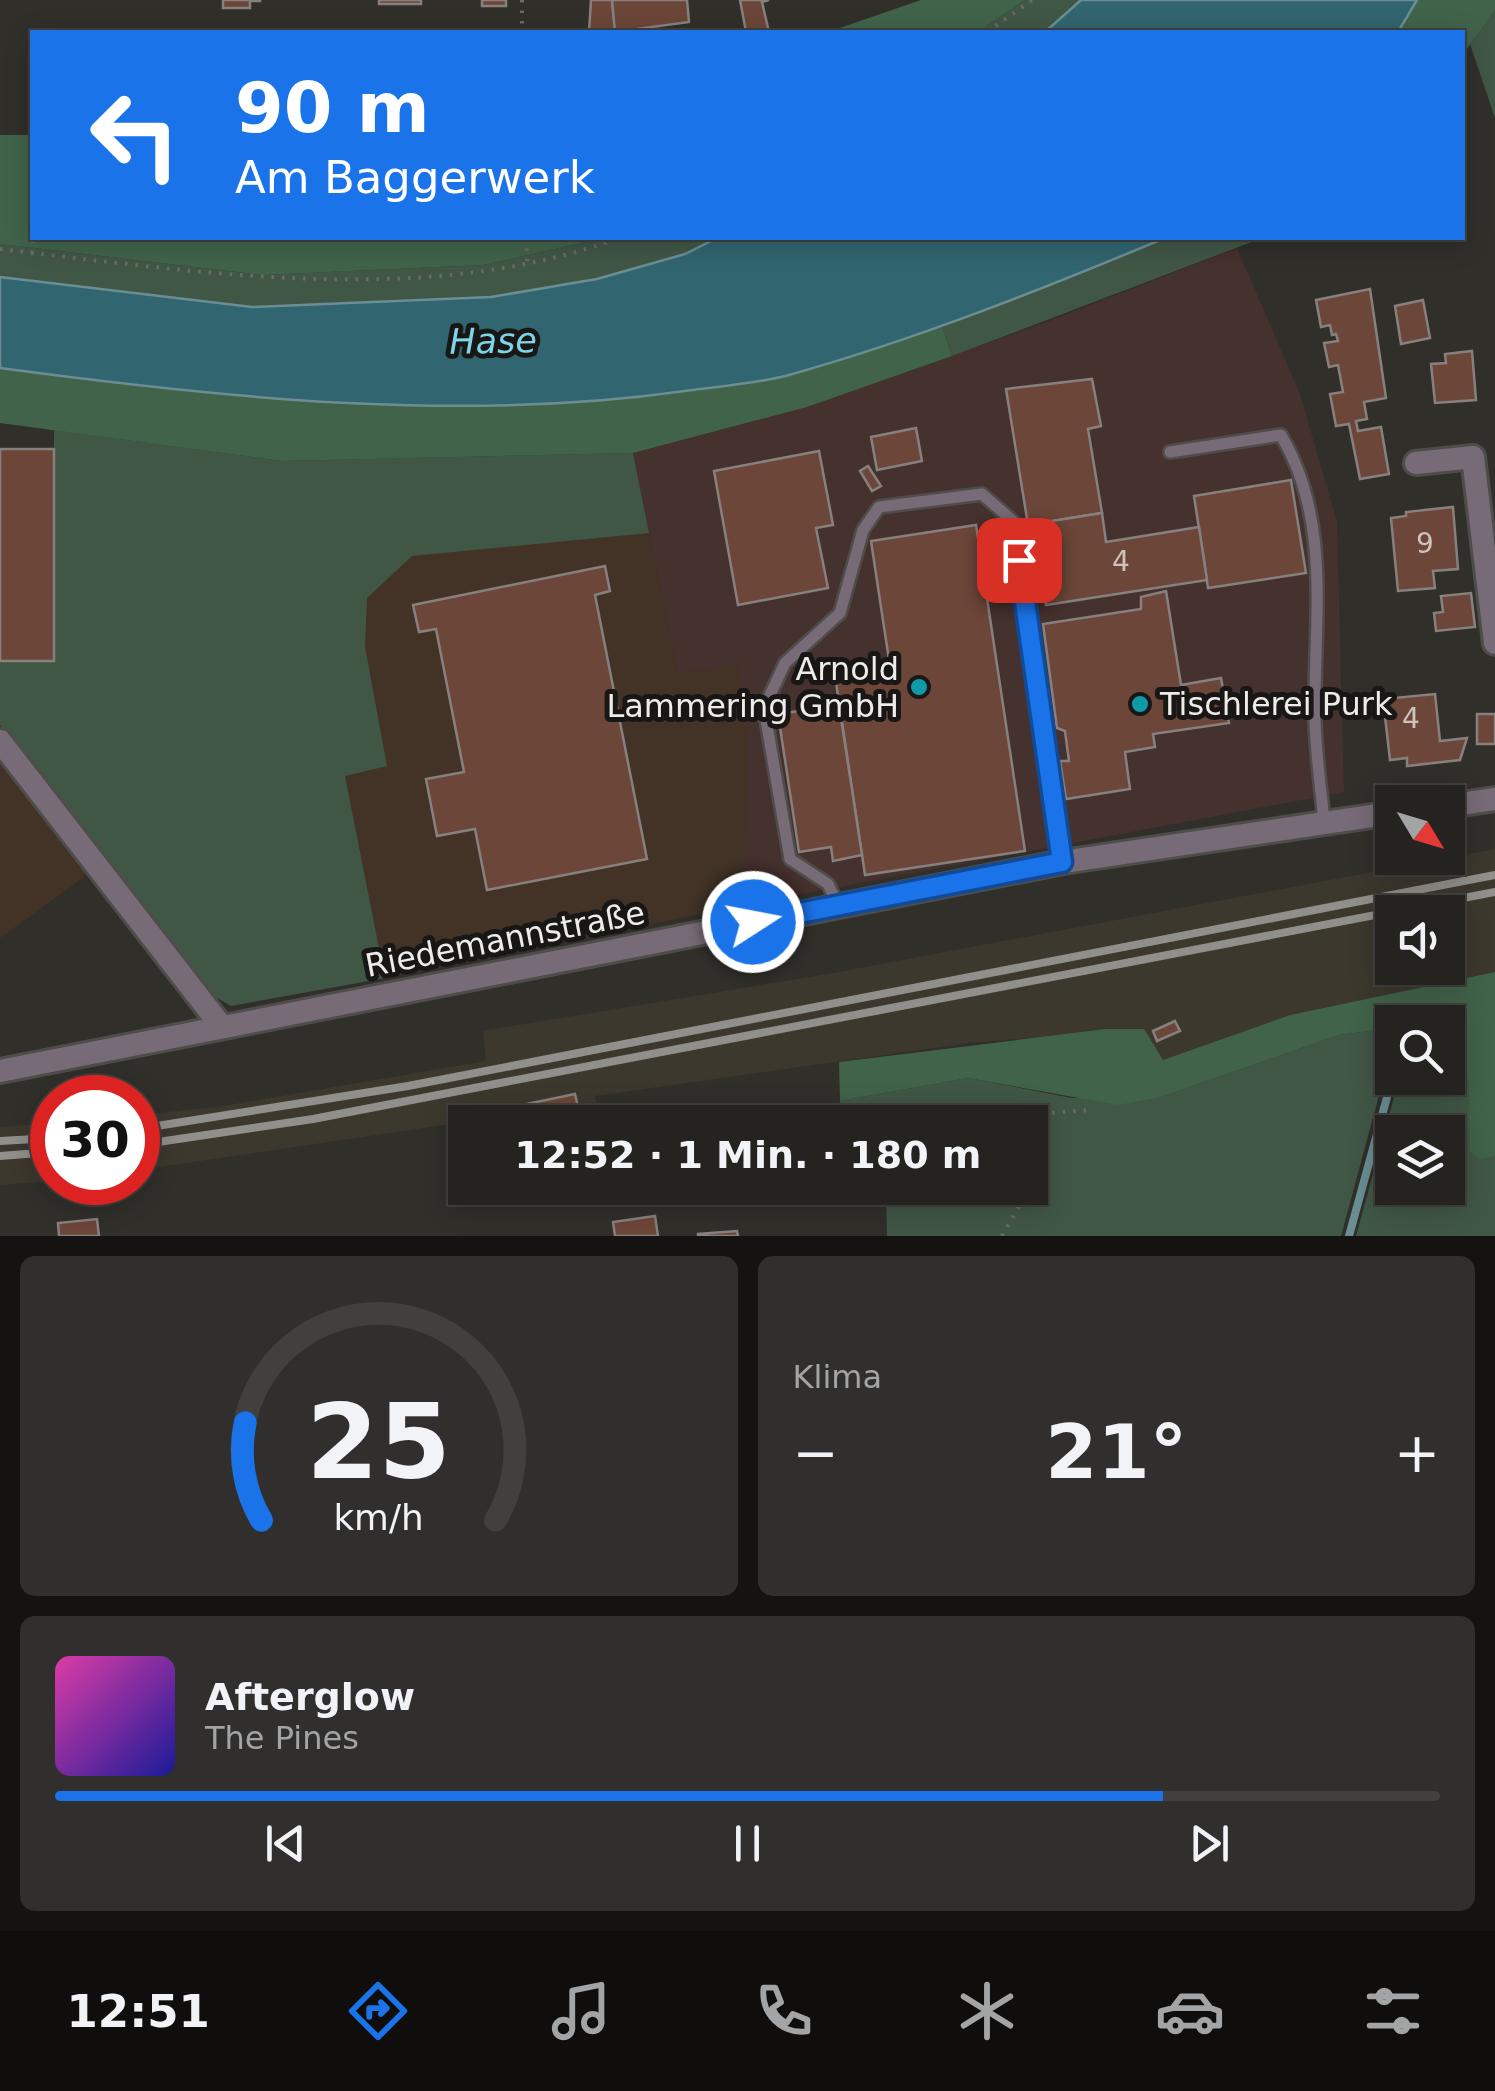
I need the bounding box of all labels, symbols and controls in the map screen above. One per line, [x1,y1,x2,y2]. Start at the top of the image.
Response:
text: 90 m [235,67,430,149]
icon: left [70,70,200,200]
text: Am Baggerwerk [235,151,595,204]
water label: Hase [449,320,537,362]
pin [977,518,1062,603]
house number: 9 [1416,527,1434,560]
icon: arrive [992,533,1047,588]
house number: 4 [1112,545,1130,578]
place label: Arnold Lammering GmbH [606,650,899,725]
marker: Arnold Lammering GmbH [908,676,930,698]
place label: Tischlerei Purk [1159,685,1393,723]
marker: Tischlerei Purk [1129,693,1151,715]
house number: 4 [1402,702,1420,735]
north arrow [1375,785,1465,875]
map controls [1375,785,1465,1205]
position arrow [701,870,805,974]
street label: Riedemannstraße [362,893,648,985]
button: sound [1375,895,1465,985]
button: search [1375,1005,1465,1095]
speed limit sign: 30 [30,1075,160,1205]
button: layers [1375,1115,1465,1205]
text: 12:52 · 1 Min. · 180 m [515,1133,981,1177]
text: Klima [793,1358,882,1396]
text: 25 [306,1381,451,1503]
text: 21° [1045,1408,1187,1496]
text: − [793,1421,839,1485]
text: + [1394,1421,1440,1485]
text: km/h [334,1497,424,1538]
text: Afterglow [205,1675,415,1719]
text: The Pines [205,1719,359,1757]
icon: previous [258,1816,313,1871]
icon: pause [720,1816,775,1871]
icon: next [1182,1816,1237,1871]
icon: directions [343,1976,413,2046]
icon: music [546,1976,616,2046]
icon: phone [749,1976,819,2046]
icon: climate [952,1976,1022,2046]
icon: car [1155,1976,1225,2046]
icon: filters [1358,1976,1428,2046]
text: 12:51 [67,1985,210,2038]

